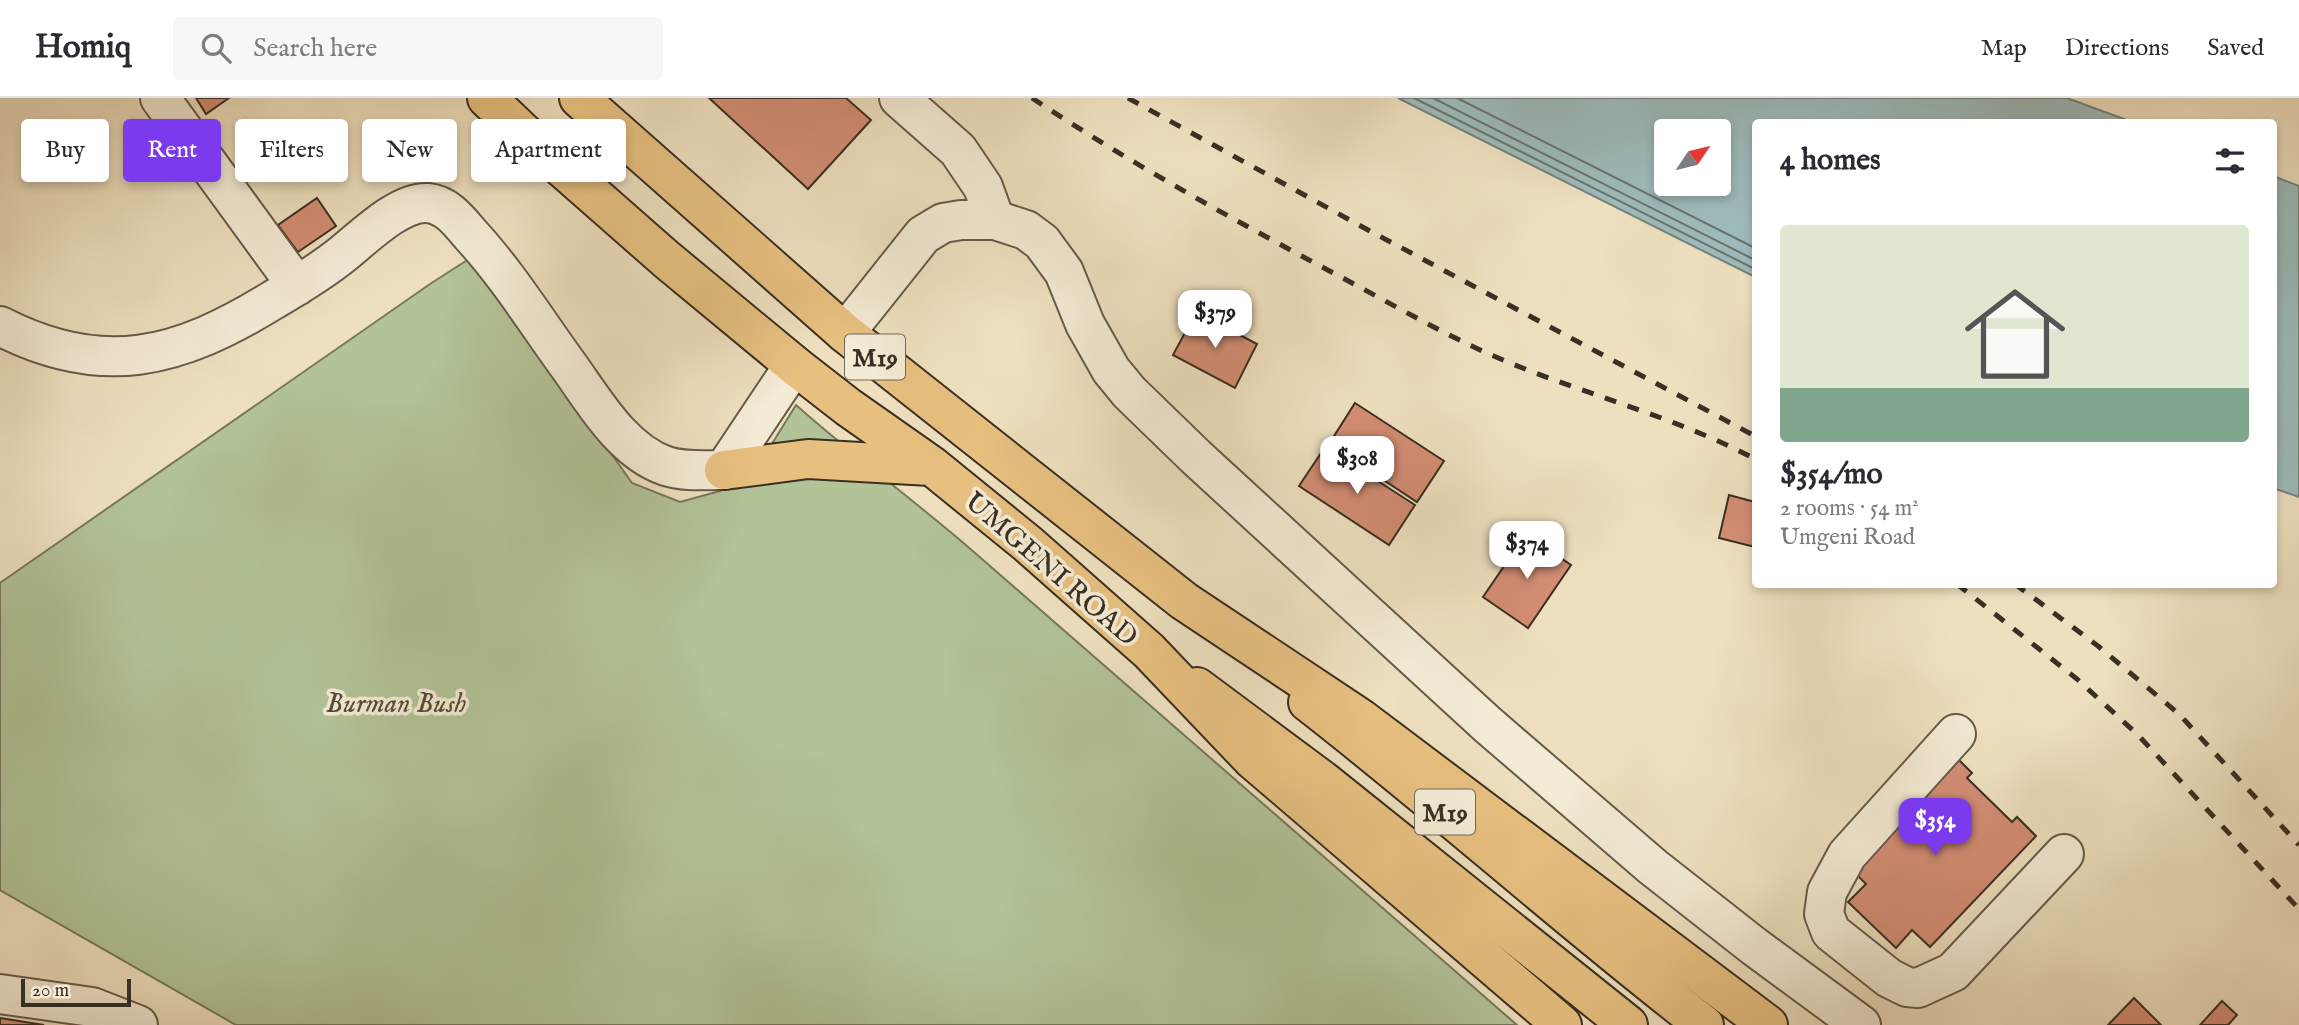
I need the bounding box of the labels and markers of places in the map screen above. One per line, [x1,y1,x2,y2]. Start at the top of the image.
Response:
pin: $379 [1174,290,1256,350]
pin: $308 [1316,436,1398,496]
pin: $374 [1486,522,1568,581]
pin: $354 [1894,798,1976,858]

